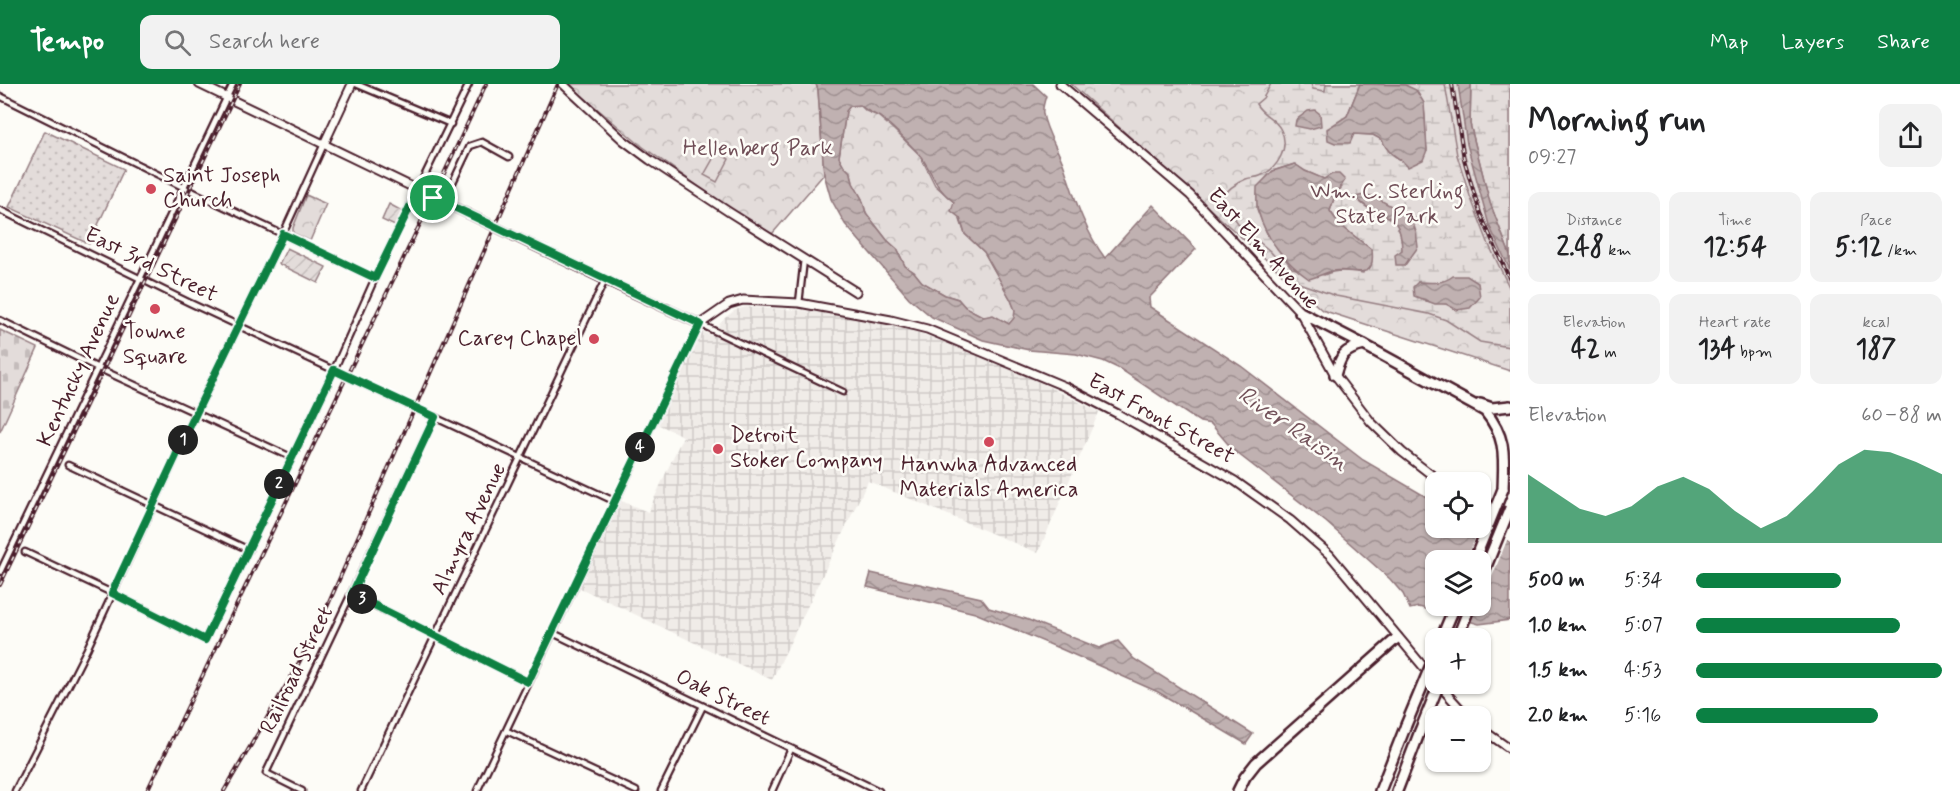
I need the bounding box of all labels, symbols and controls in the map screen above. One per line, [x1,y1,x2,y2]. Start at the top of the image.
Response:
search box [140,15,560,69]
text: Tempo [30,24,104,61]
icon: search [161,26,194,59]
text: Search here [209,28,320,56]
text: Map [1710,28,1748,56]
text: Layers [1781,28,1844,56]
text: Share [1877,28,1930,56]
text: Morning run [1528,99,1706,143]
button: share [1879,104,1942,167]
park label: Hellenberg Park [683,135,833,166]
text: 09:27 [1528,144,1576,171]
place label: Saint Joseph Church [163,162,281,215]
pin [407,172,458,223]
park label: Wm. C. Sterling State Park [1310,178,1464,231]
icon: arrive [416,181,449,214]
marker: Saint Joseph Church [144,182,158,196]
street label: East Elm Avenue [1201,182,1325,316]
text: Distance [1566,210,1622,231]
text: Time [1718,210,1752,231]
text: Pace [1860,210,1892,231]
street label: East 3rd Street [80,221,222,309]
text: 2.48 [1556,231,1604,265]
text: 12:54 [1703,231,1767,265]
text: 5:12 [1835,231,1883,265]
text: km [1604,240,1632,261]
text: /km [1883,240,1917,261]
street label: Kentucky Avenue [31,289,127,451]
marker: Towne Square [148,302,162,316]
text: Elevation [1563,312,1626,333]
text: Heart rate [1699,312,1771,333]
text: kcal [1863,312,1889,333]
place label: Towne Square [123,318,187,371]
place label: Carey Chapel [457,325,582,353]
marker: Carey Chapel [587,332,601,346]
text: 42 [1571,333,1600,367]
text: 134 [1698,333,1736,367]
text: 187 [1856,333,1896,367]
text: m [1600,342,1617,363]
text: bpm [1736,342,1772,363]
street label: East Front Street [1083,367,1239,471]
water label: River Raisin [1231,379,1355,479]
text: Elevation [1528,402,1607,429]
text: 60–88 m [1861,402,1942,429]
place label: Detroit Stoker Company [730,422,883,475]
pin: 1 [168,425,198,455]
text: 1 [179,429,187,450]
pin: 4 [625,432,655,462]
marker: Hanwha Advanced Materials America [982,435,996,449]
text: 4 [635,436,645,457]
marker: Detroit Stoker Company [711,442,725,456]
place label: Hanwha Advanced Materials America [899,451,1079,504]
street label: Almyra Avenue [425,458,513,600]
pin: 2 [264,469,294,499]
map controls [1425,472,1491,772]
button: locate [1425,472,1491,538]
text: 2 [275,473,283,494]
button: layers [1425,550,1491,616]
text: 500 m [1528,567,1585,594]
text: 5:34 [1624,567,1663,594]
pin: 3 [347,584,377,614]
text: 3 [358,588,366,609]
street label: Railroad Street [254,602,340,738]
text: 1.0 km [1528,612,1587,639]
text: 5:07 [1624,612,1663,639]
button: + [1425,628,1491,694]
text: 1.5 km [1528,657,1588,684]
text: 4:53 [1624,657,1661,684]
street label: Oak Street [671,663,775,733]
text: 2.0 km [1528,702,1588,729]
text: 5:16 [1624,702,1661,729]
button: − [1425,706,1491,772]

